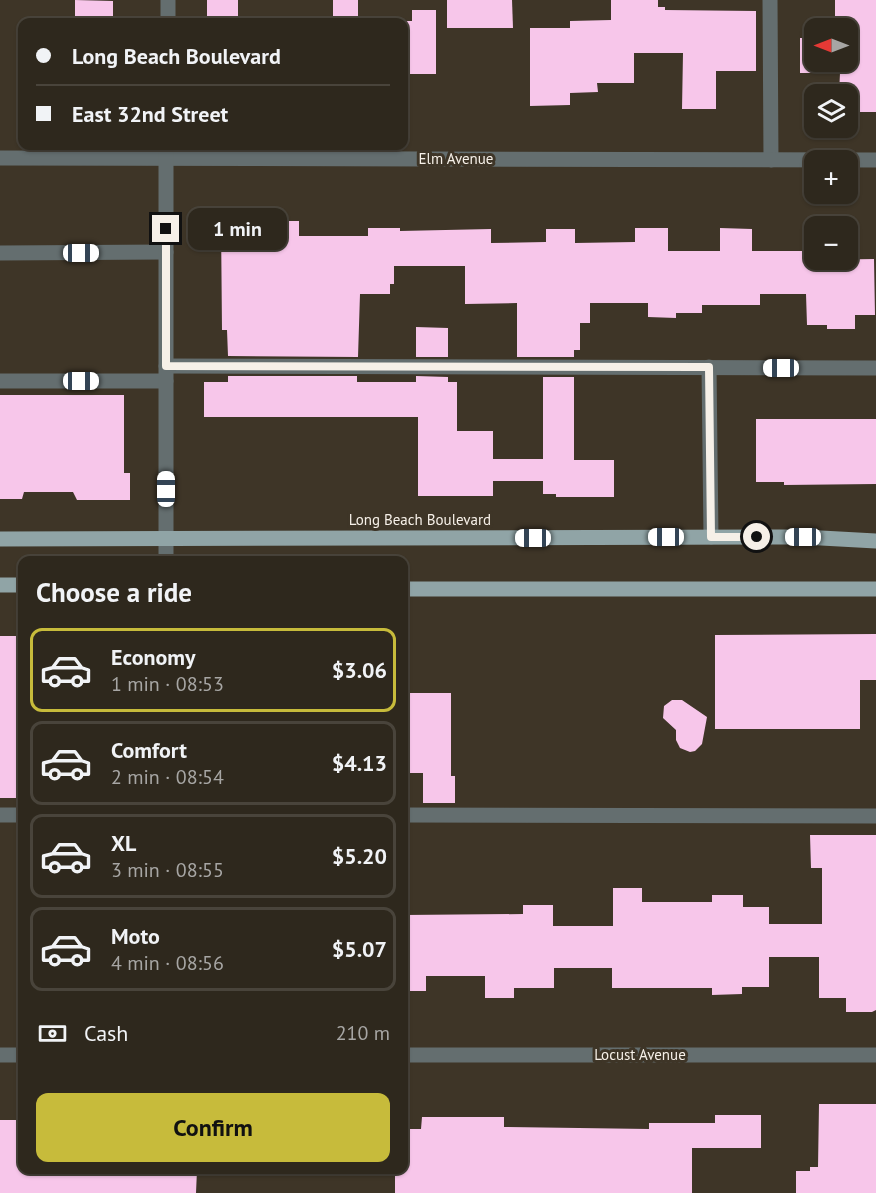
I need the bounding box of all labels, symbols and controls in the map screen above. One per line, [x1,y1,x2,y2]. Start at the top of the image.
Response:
north arrow [804,18,858,72]
map controls [804,18,858,270]
text: Long Beach Boulevard [72,42,281,70]
button: layers [804,84,858,138]
text: East 32nd Street [72,100,228,128]
street label: Elm Avenue [419,149,493,168]
button: + [804,150,858,204]
callout: 1 min [187,208,286,250]
route end [152,215,179,242]
text: 1 min [213,216,262,242]
button: − [804,216,858,270]
car [63,244,99,262]
car [763,359,799,377]
car [63,372,99,390]
car [157,471,175,507]
street label: Long Beach Boulevard [349,510,491,529]
route start [743,523,770,550]
car [648,528,684,546]
car [785,528,821,546]
car [515,529,551,547]
text: Choose a ride [36,575,192,609]
icon: car [39,643,93,697]
text: Economy [111,643,195,671]
text: $3.06 [332,656,387,684]
text: 1 min · 08:53 [111,671,224,697]
icon: car [39,736,93,790]
text: Comfort [111,736,187,764]
text: $4.13 [332,749,387,777]
text: 2 min · 08:54 [111,764,224,790]
icon: car [39,829,93,883]
text: XL [111,829,136,857]
text: $5.20 [332,842,387,870]
text: 3 min · 08:55 [111,857,224,883]
icon: car [39,922,93,976]
text: Moto [111,922,160,950]
text: $5.07 [332,935,387,963]
text: 4 min · 08:56 [111,950,224,976]
icon: cash [36,1017,69,1050]
text: Cash [84,1019,128,1047]
text: 210 m [336,1020,390,1046]
street label: Locust Avenue [594,1045,686,1064]
button: Confirm [36,1093,390,1162]

